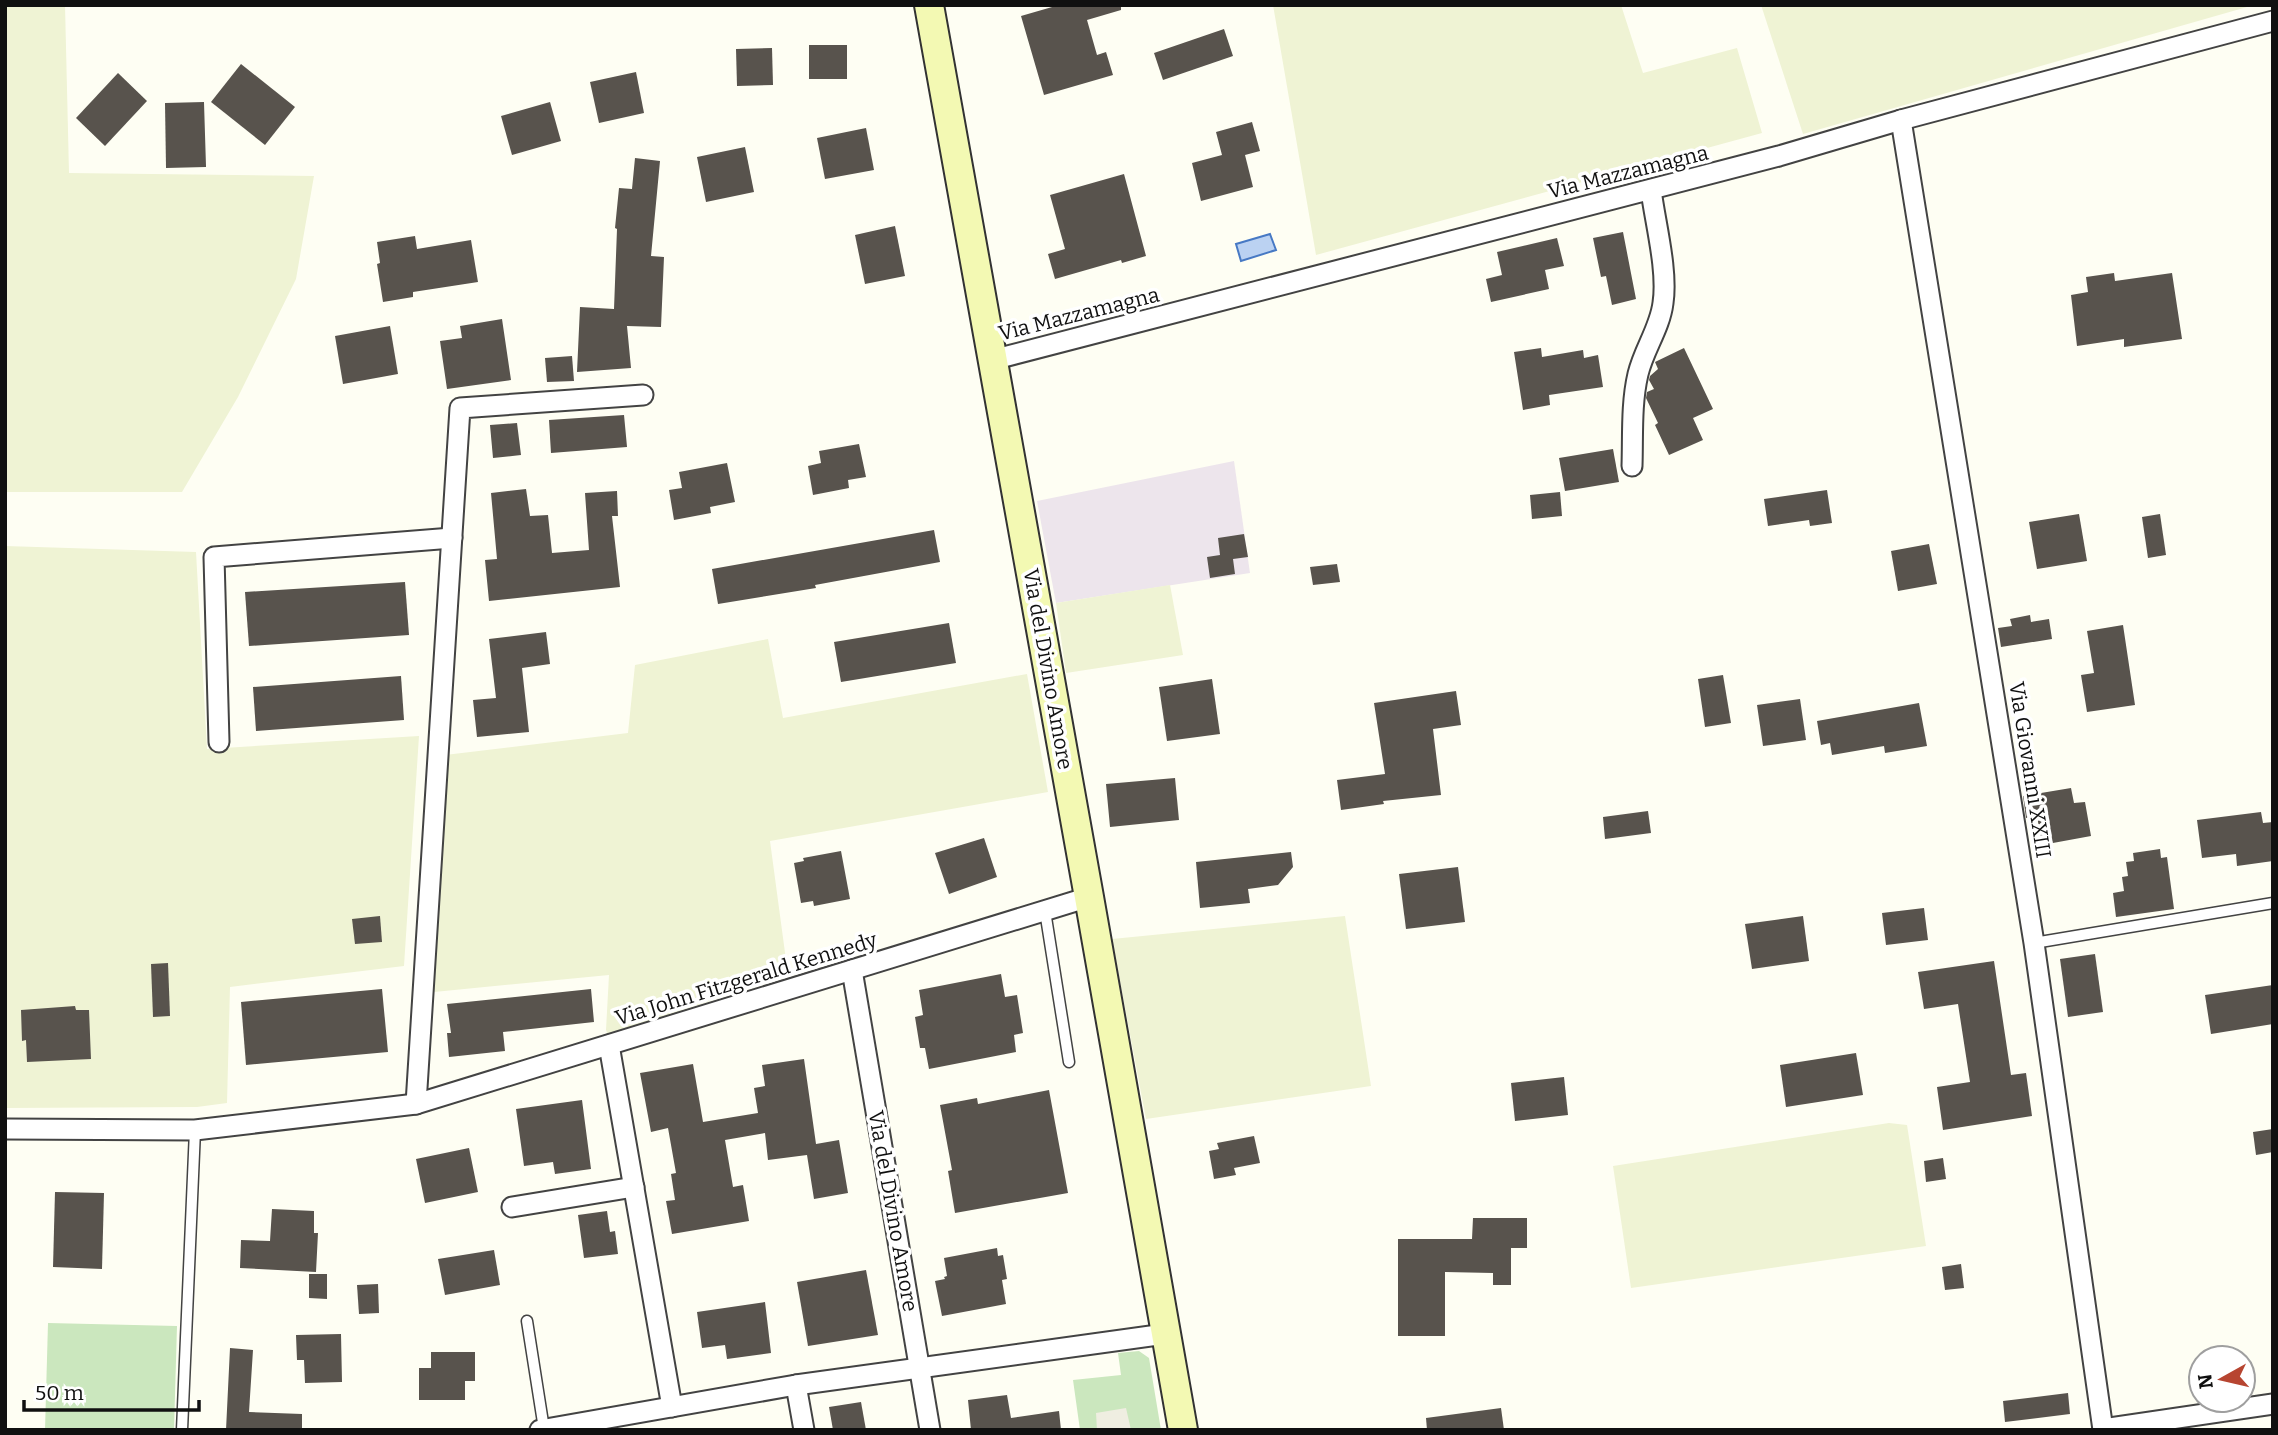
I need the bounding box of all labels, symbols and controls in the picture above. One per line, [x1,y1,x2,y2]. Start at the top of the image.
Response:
street label: Via Mazzamagna [1545,139,1711,205]
street label: Via Mazzamagna [996,281,1162,347]
street label: Via del Divino Amore [1018,566,1078,772]
street label: Via Giovanni XXIII [2003,680,2057,860]
street label: Via John Fitzgerald Kennedy [612,926,881,1031]
street label: Via del Divino Amore [863,1108,923,1314]
north arrow [2187,1344,2257,1414]
scale bar [24,1368,200,1412]
text: N [2193,1372,2218,1390]
text: 50 m [35,1380,84,1406]

